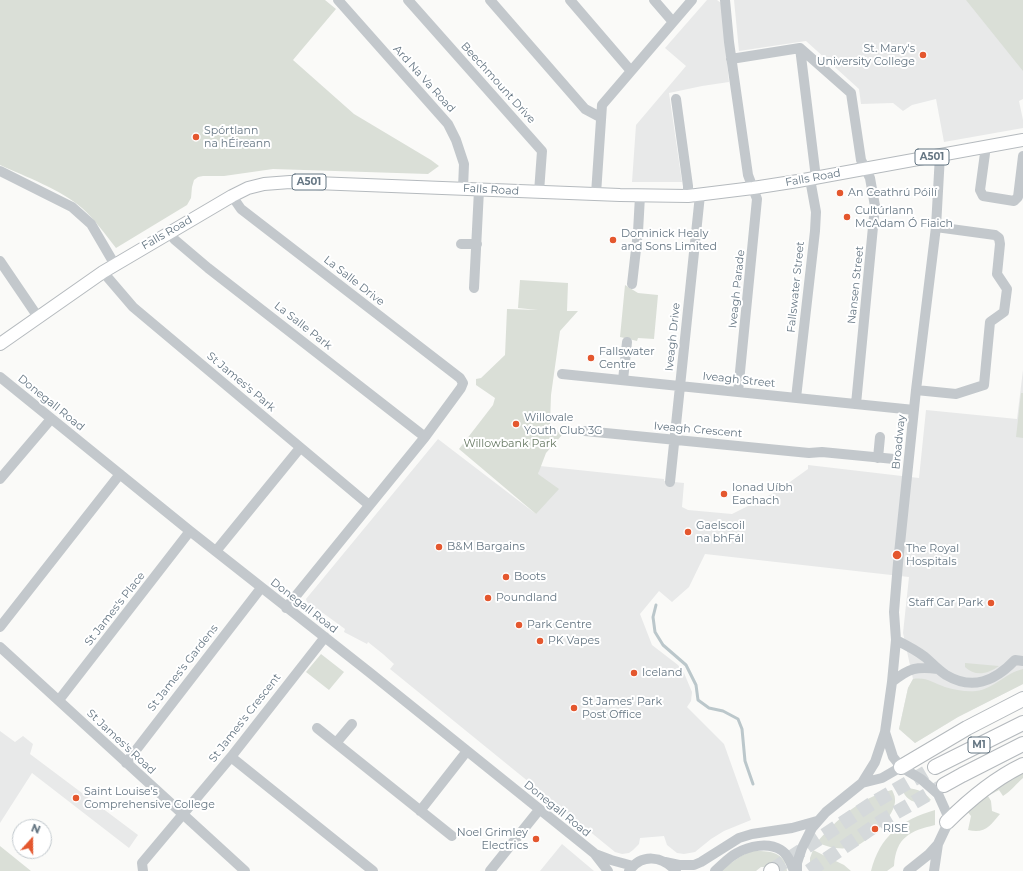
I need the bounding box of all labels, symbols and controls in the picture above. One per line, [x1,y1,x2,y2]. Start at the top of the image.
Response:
street label: Beechmount Drive [458,40,538,126]
place label: St. Mary's University College [817,42,915,68]
street label: Ard Na Va Road [390,43,458,115]
marker: St. Mary's University College [918,50,928,60]
place label: Spórtlann na hÉireann [204,124,271,150]
marker: Spórtlann na hÉireann [191,132,201,142]
road number: A501 [915,149,949,165]
street label: Falls Road [784,167,842,189]
road number: A501 [292,174,326,190]
street label: Falls Road [463,182,519,198]
place label: An Ceathrú Póilí [848,186,937,200]
marker: An Ceathrú Póilí [835,188,845,198]
place label: Cultúrlann McAdam Ó Fiaich [855,204,953,230]
marker: Cultúrlann McAdam Ó Fiaich [842,212,852,222]
street label: Falls Road [139,213,195,253]
place label: Dominick Healy and Sons Limited [621,227,717,253]
marker: Dominick Healy and Sons Limited [608,235,618,245]
street label: Fallswater Street [785,241,807,333]
street label: Nansen Street [845,245,867,325]
street label: Iveagh Parade [726,249,748,329]
street label: La Salle Drive [321,253,387,309]
street label: La Salle Park [271,299,335,353]
street label: Iveagh Drive [663,302,683,372]
place label: Fallswater Centre [599,345,655,371]
street label: St James's Park [204,349,278,415]
marker: Fallswater Centre [586,353,596,363]
street label: Iveagh Street [702,370,776,390]
street label: Donegall Road [15,372,87,434]
place label: Willovale Youth Club 3G [524,411,603,437]
street label: Broadway [890,414,908,470]
marker: Willovale Youth Club 3G [511,419,521,429]
street label: Iveagh Crescent [653,420,743,440]
park label: Willowbank Park [463,437,557,451]
place label: Ionad Uíbh Eachach [732,481,793,507]
marker: Ionad Uíbh Eachach [719,489,729,499]
place label: Gaelscoil na bhFál [696,519,745,545]
marker: Gaelscoil na bhFál [683,527,693,537]
place label: B&M Bargains [447,540,525,554]
marker: B&M Bargains [434,542,444,552]
place label: The Royal Hospitals [906,542,959,568]
marker: The Royal Hospitals [891,549,903,561]
street label: St James's Place [82,569,148,649]
place label: Boots [514,570,546,584]
marker: Boots [501,572,511,582]
street label: Donegall Road [268,576,340,636]
place label: Poundland [496,591,557,605]
marker: Poundland [483,593,493,603]
place label: Staff Car Park [909,596,983,610]
marker: Staff Car Park [986,598,996,608]
place label: Park Centre [527,618,592,632]
marker: Park Centre [514,620,524,630]
street label: St James's Gardens [145,622,221,714]
place label: PK Vapes [548,634,600,648]
marker: PK Vapes [535,636,545,646]
place label: Iceland [642,666,682,680]
marker: Iceland [629,668,639,678]
street label: St James's Crescent [206,671,284,765]
place label: St James' Park Post Office [582,695,662,721]
marker: St James' Park Post Office [569,703,579,713]
street label: St James's Road [84,707,158,777]
road number: M1 [968,737,990,753]
street label: Donegall Road [521,778,593,840]
place label: Saint Louise's Comprehensive College [84,785,215,811]
marker: Saint Louise's Comprehensive College [71,793,81,803]
north arrow [12,819,52,859]
text: N [29,821,43,837]
place label: RISE [883,822,908,836]
marker: RISE [870,824,880,834]
place label: Noel Grimley Electrics [457,826,528,852]
marker: Noel Grimley Electrics [531,834,541,844]

